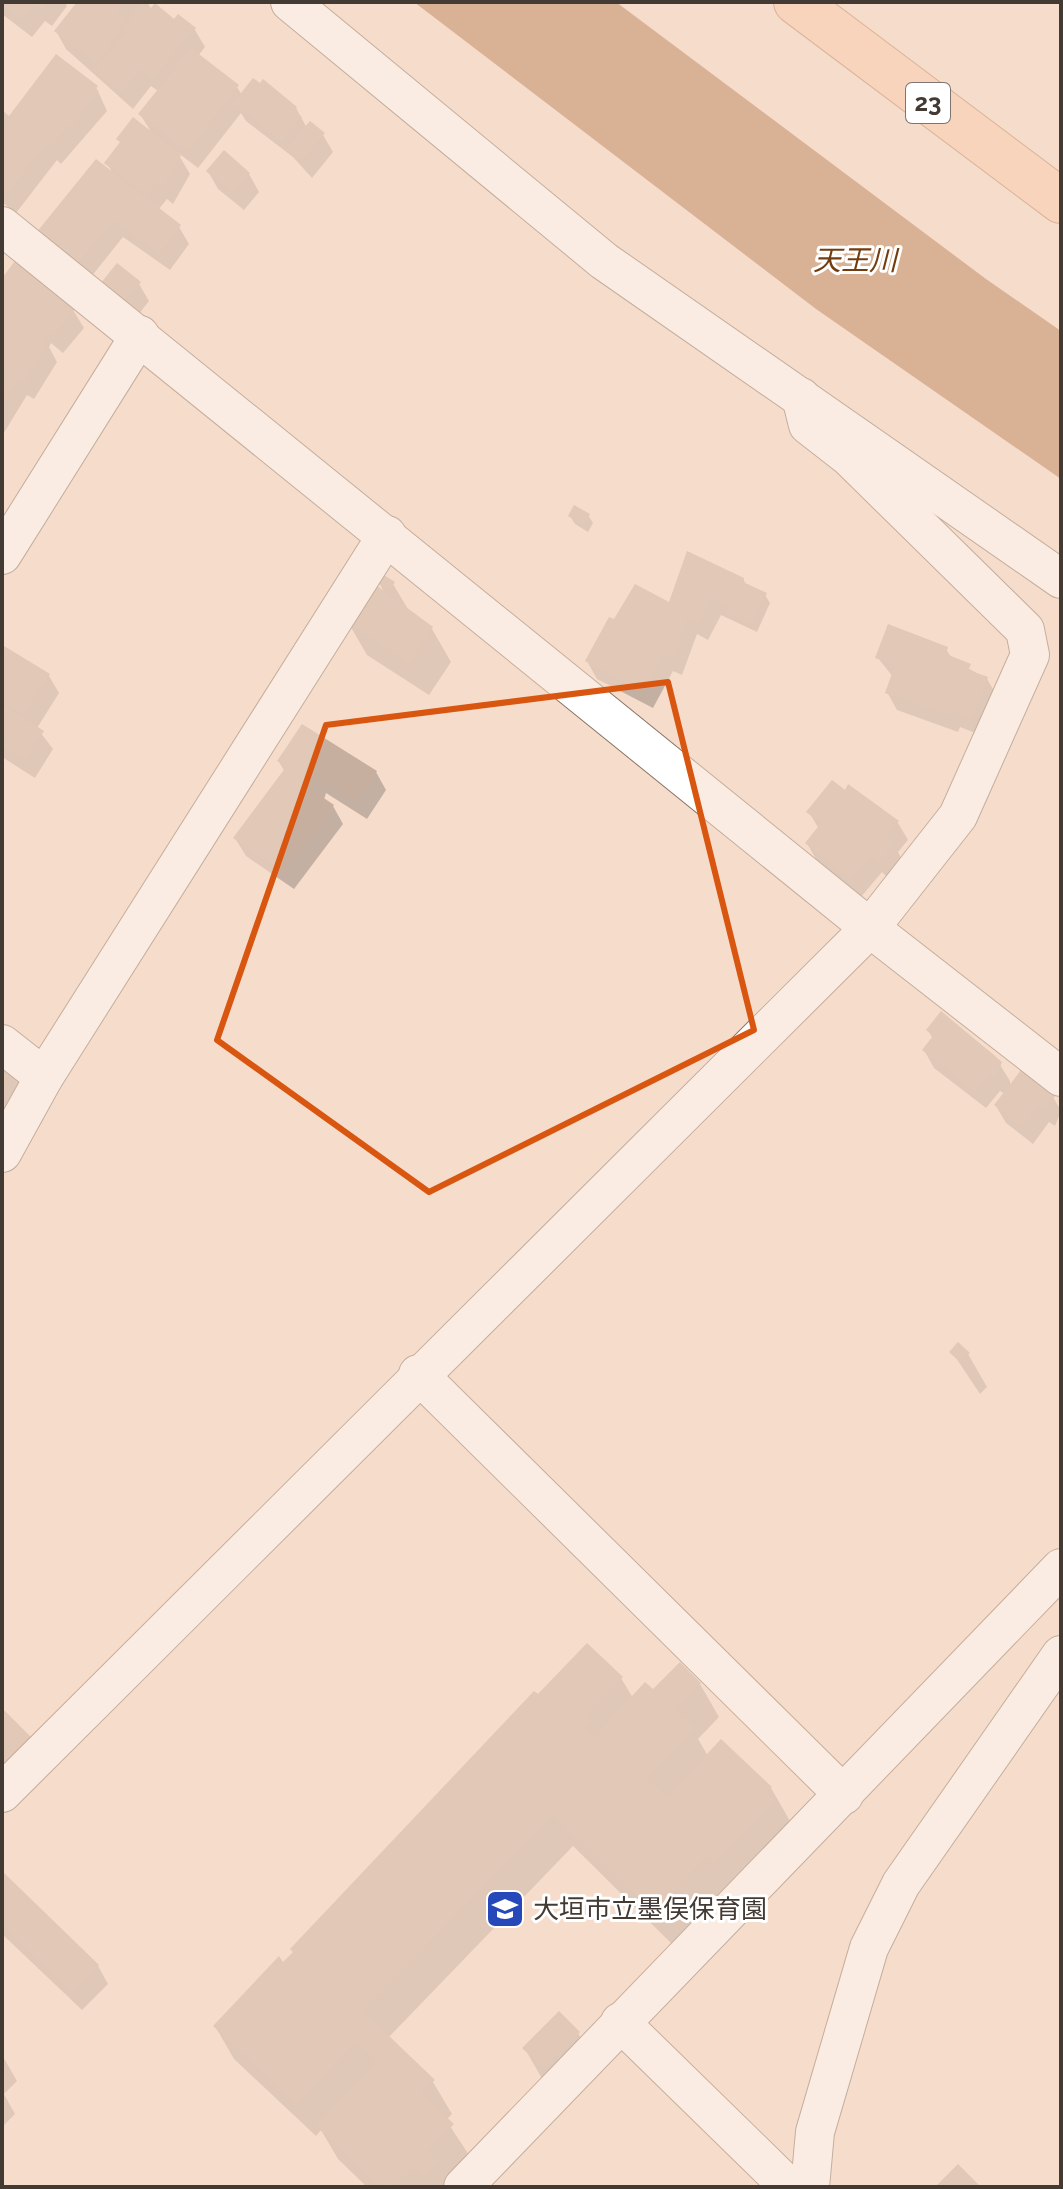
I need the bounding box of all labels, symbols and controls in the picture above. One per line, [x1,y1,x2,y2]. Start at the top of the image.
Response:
road number: 23 [906,83,950,123]
water label: 天王川 [813,244,900,277]
school or university icon: 大垣市立墨俣保育園 [484,1888,526,1930]
place label: 大垣市立墨俣保育園 [533,1894,767,1924]

